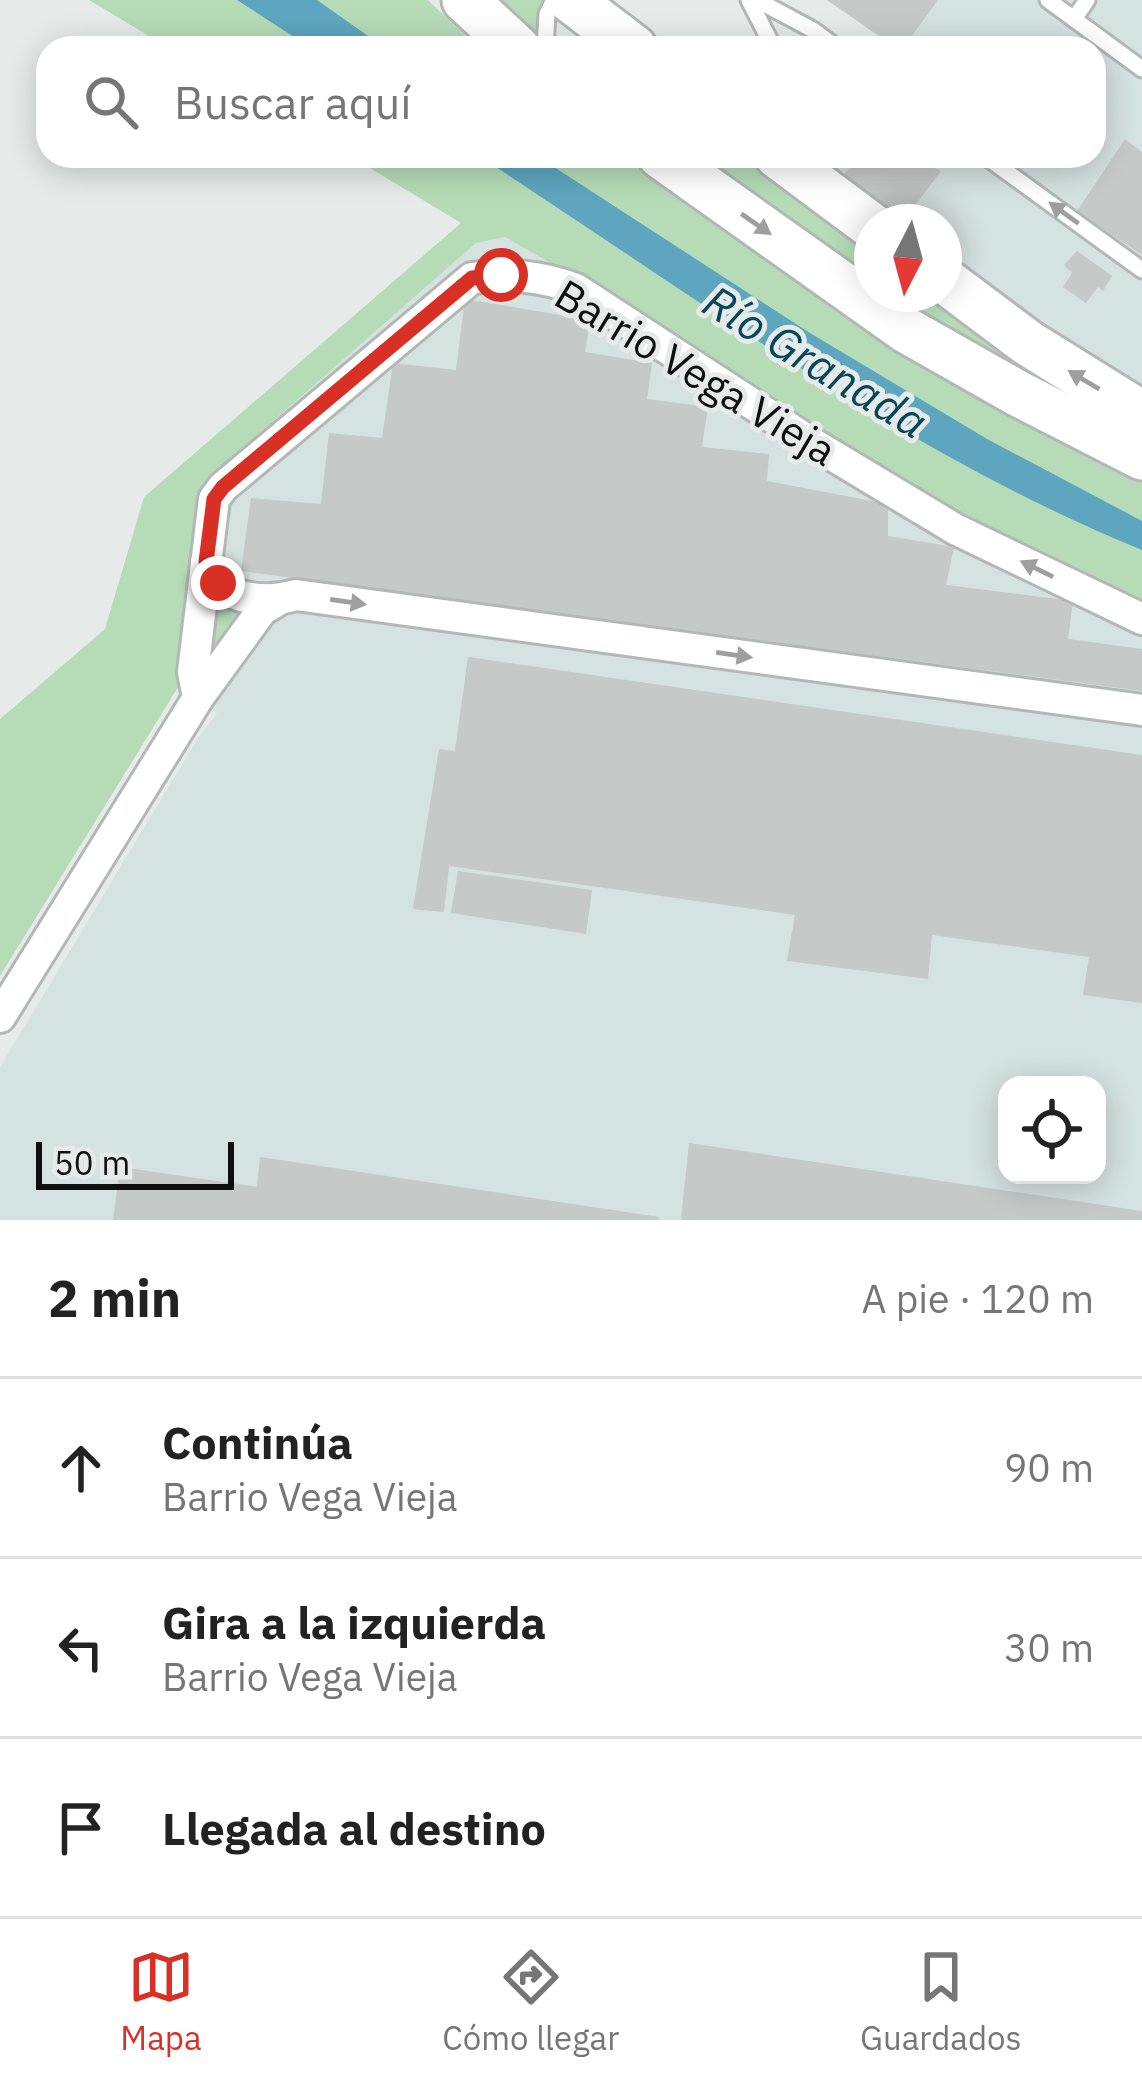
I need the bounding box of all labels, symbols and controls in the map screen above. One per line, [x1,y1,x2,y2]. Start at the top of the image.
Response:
search box [36,36,1106,168]
icon: search [78,69,144,135]
text: Buscar aquí [174,73,412,131]
one-way arrow [1048,202,1079,226]
north arrow [854,204,962,312]
one-way arrow [740,212,772,235]
route start [474,248,528,302]
street label: Barrio Vega Vieja [545,266,847,478]
water label: Río Granada [693,271,939,451]
one-way arrow [1067,370,1101,391]
route end [191,556,245,610]
one-way arrow [1019,559,1054,579]
one-way arrow [330,593,367,612]
one-way arrow [716,645,753,664]
map controls [998,1076,1106,1184]
button: locate [998,1076,1106,1184]
scale bar [36,1136,234,1189]
text: 50 m [54,1141,130,1184]
text: 2 min [48,1265,181,1331]
text: A pie · 120 m [861,1273,1094,1324]
text: Continúa [162,1413,353,1471]
icon: ahead [48,1435,114,1501]
text: 90 m [1004,1442,1094,1493]
text: Barrio Vega Vieja [162,1471,458,1522]
text: Gira a la izquierda [162,1593,546,1651]
icon: left [48,1615,114,1681]
text: 30 m [1004,1622,1094,1673]
text: Barrio Vega Vieja [162,1651,458,1702]
icon: arrive [48,1795,114,1861]
text: Llegada al destino [162,1799,546,1857]
tab: Mapa [120,1944,202,2059]
tab: Cómo llegar [442,1944,619,2059]
tab: Guardados [860,1944,1022,2059]

